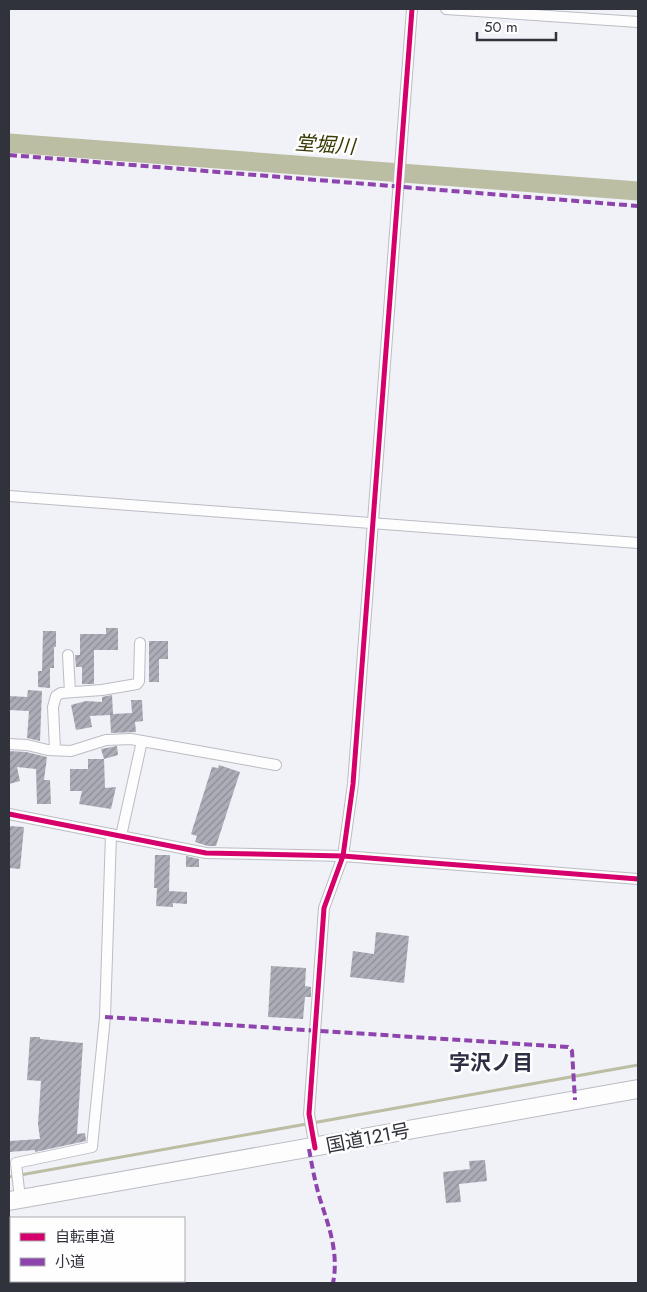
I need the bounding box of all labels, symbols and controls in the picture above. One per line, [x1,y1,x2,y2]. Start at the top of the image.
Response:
scale bar [477,10,556,42]
text: 50 m [484,16,518,38]
water label: 堂堀川 [294,128,358,162]
district label: 字沢ノ目 [449,1048,533,1078]
street label: 国道121号 [324,1117,412,1159]
legend [10,1217,185,1282]
text: 自転車道 [55,1226,115,1248]
text: 小道 [55,1251,85,1273]

